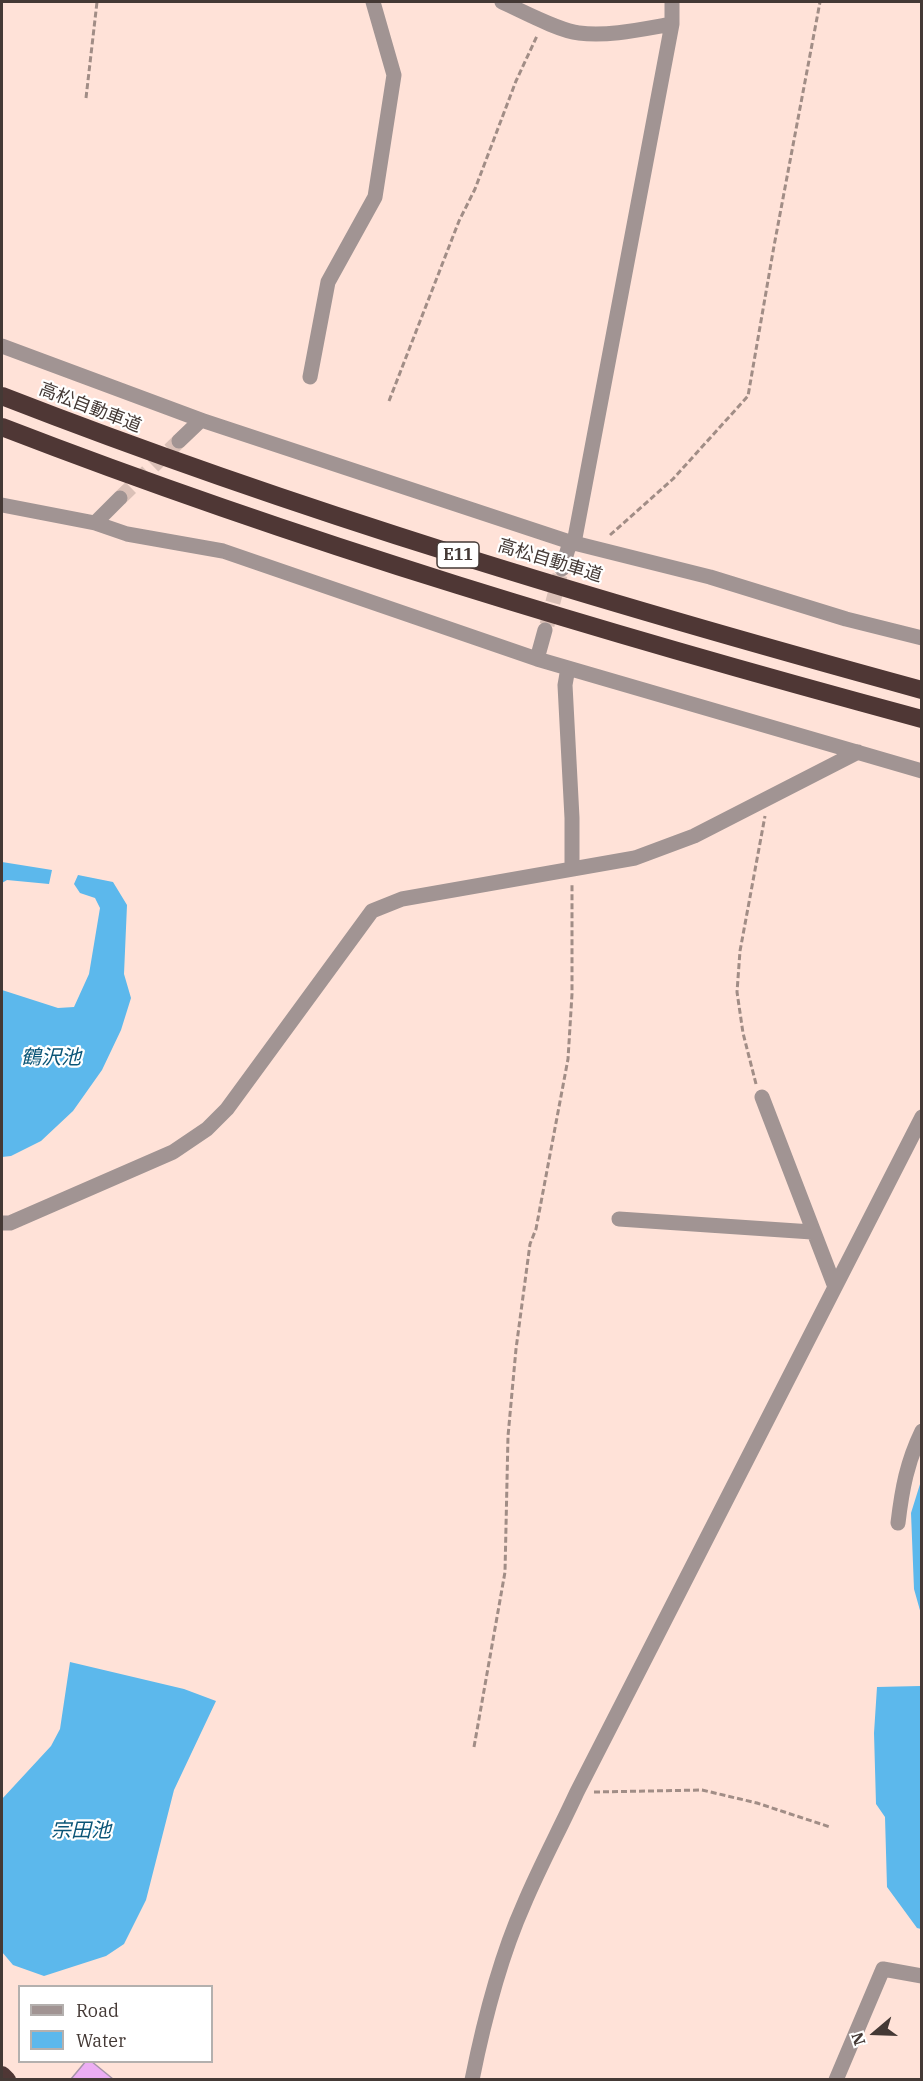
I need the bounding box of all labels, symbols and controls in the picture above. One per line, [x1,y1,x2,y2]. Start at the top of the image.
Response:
street label: 高松自動車道 [36,379,144,437]
street label: 高松自動車道 [495,535,605,587]
road number: E11 [437,542,479,568]
water label: 鶴沢池 [21,1046,81,1070]
water label: 宗田池 [51,1819,111,1843]
legend [18,1985,213,2063]
text: Road [76,1999,119,2022]
north arrow [845,2003,905,2063]
text: Water [76,2029,126,2052]
text: N [846,2030,869,2048]

